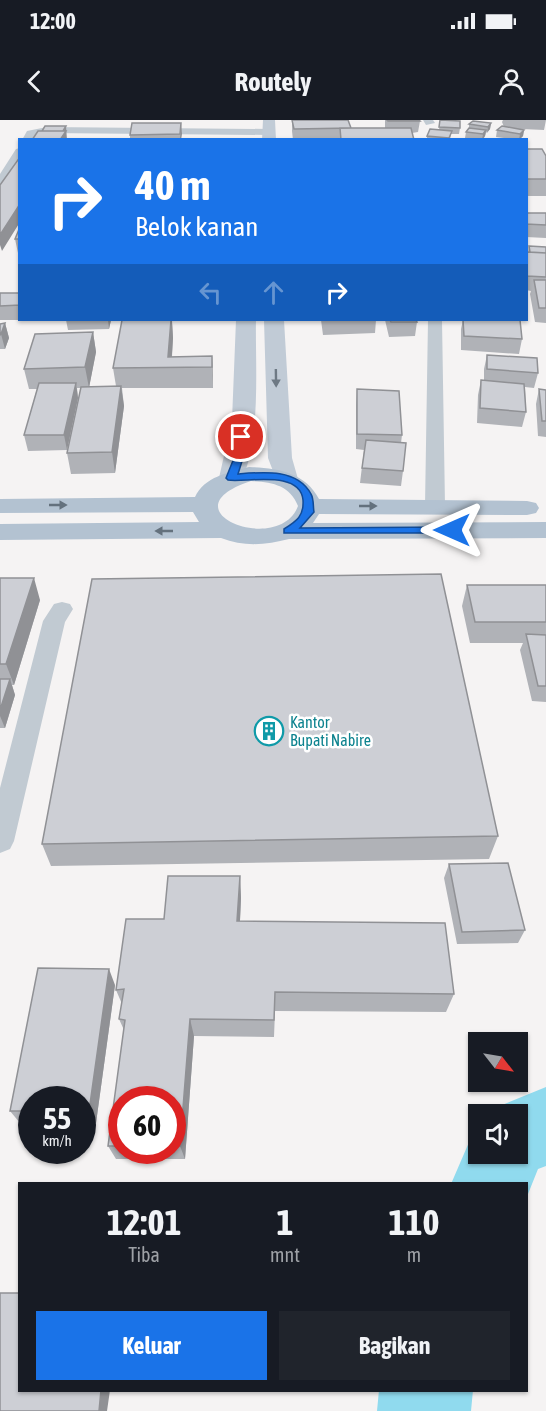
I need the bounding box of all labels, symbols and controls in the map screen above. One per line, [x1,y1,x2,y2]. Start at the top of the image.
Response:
text: 12:00 [30,8,76,34]
icon: back [18,65,51,98]
icon: person [495,65,528,98]
text: Routely [234,66,312,97]
text: 40 m [135,161,210,209]
icon: right [36,162,114,240]
text: Belok kanan [135,211,258,242]
icon: left [194,276,227,309]
icon: ahead [257,276,290,309]
icon: right [320,276,353,309]
one-way arrow [271,368,280,387]
pin [215,411,266,462]
icon: arrive [224,420,257,453]
position arrow [420,498,484,562]
one-way arrow [49,500,68,510]
one-way arrow [359,501,378,511]
one-way arrow [154,526,173,536]
place label: Kantor Bupati Nabire [290,713,371,750]
building icon: Kantor Bupati Nabire [253,715,285,747]
north arrow [468,1032,528,1092]
map controls [468,1032,528,1164]
speed limit sign: 60 [108,1086,186,1164]
text: 55 [43,1101,71,1135]
button: sound [468,1104,528,1164]
text: km/h [42,1132,72,1149]
text: 12:01 [107,1201,181,1243]
text: 1 [277,1201,293,1243]
text: 110 [389,1201,439,1243]
text: Tiba [128,1243,160,1266]
text: mnt [270,1243,300,1266]
text: m [407,1243,421,1266]
button: Keluar [36,1311,267,1380]
button: Bagikan [279,1311,510,1380]

